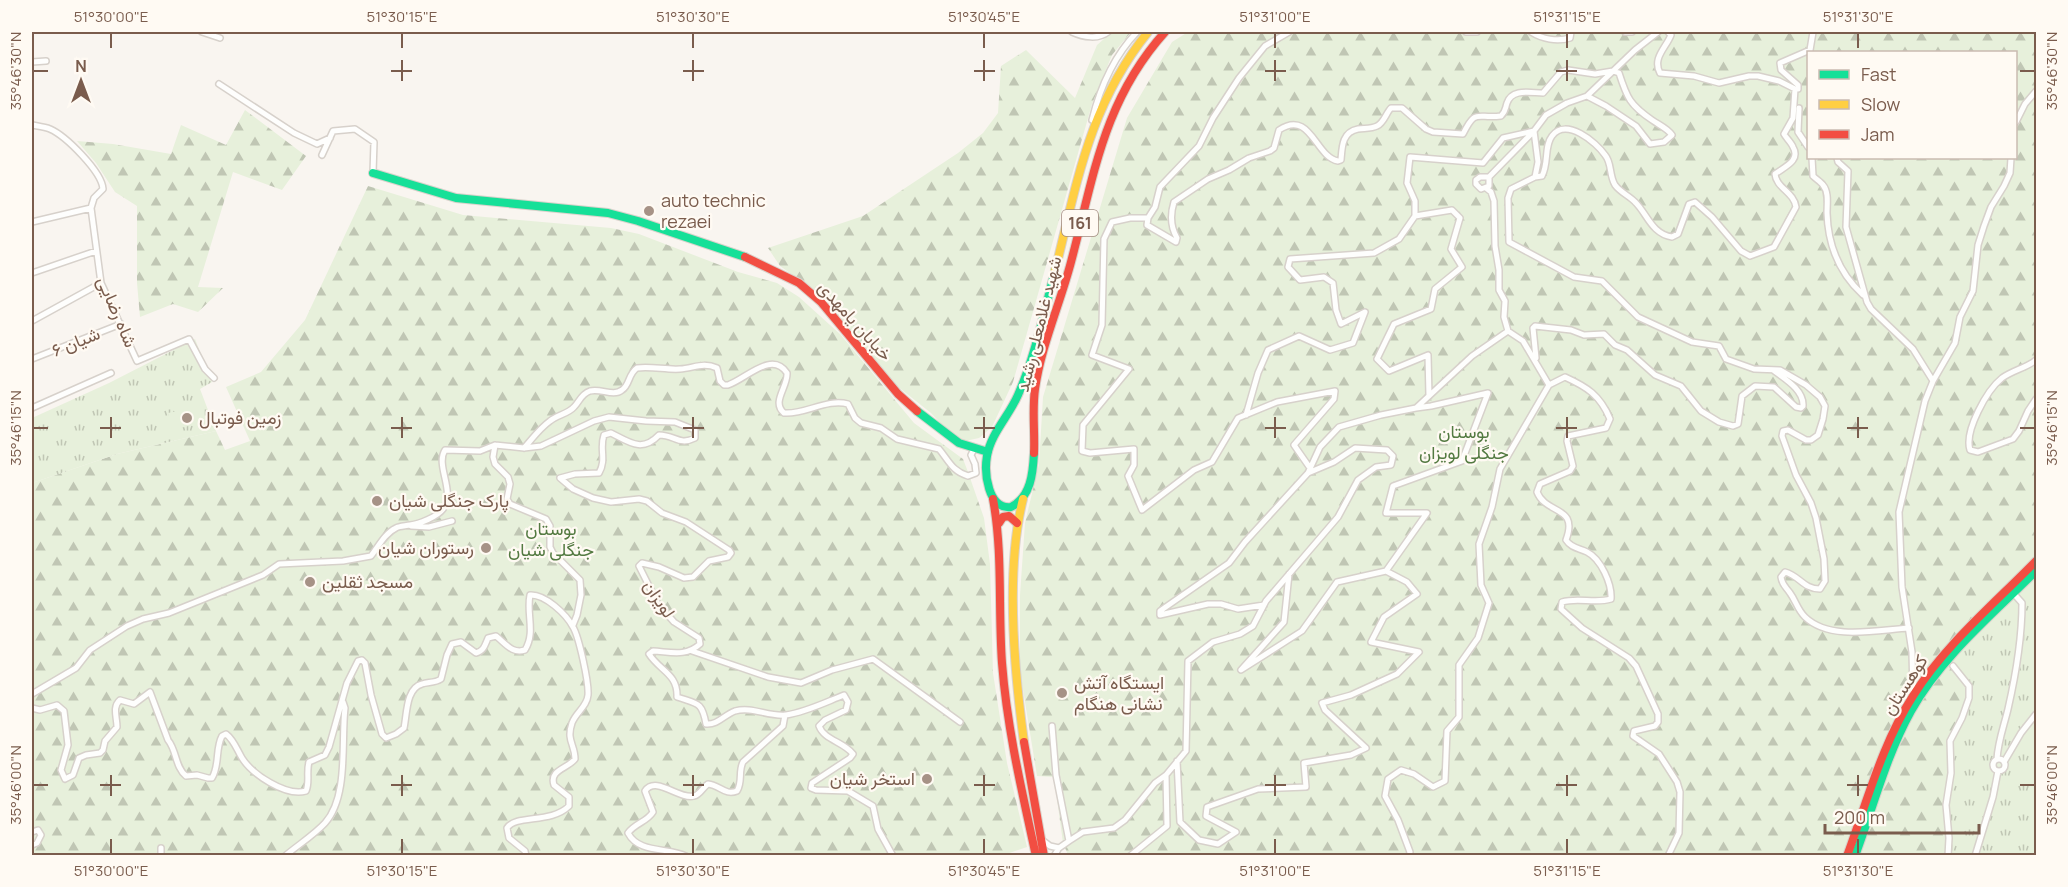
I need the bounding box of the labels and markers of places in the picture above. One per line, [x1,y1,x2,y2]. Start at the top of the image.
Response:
place label: auto technic rezaei [661,188,766,233]
marker: auto technic rezaei [642,204,656,218]
place label: زمین فوتبال [199,405,281,429]
marker: زمین فوتبال [180,411,194,425]
place label: پارک جنگلی شیان [389,488,509,513]
marker: پارک جنگلی شیان [370,494,384,508]
place label: رستوران شیان [378,535,474,559]
marker: رستوران شیان [479,541,493,555]
place label: مسجد ثقلین [322,569,413,593]
marker: مسجد ثقلین [303,575,317,589]
place label: ایستگاه آتش نشانی هنگام [1074,670,1164,716]
marker: ایستگاه آتش نشانی هنگام [1055,686,1069,700]
place label: استخر شیان [830,766,915,790]
marker: استخر شیان [920,772,934,786]

